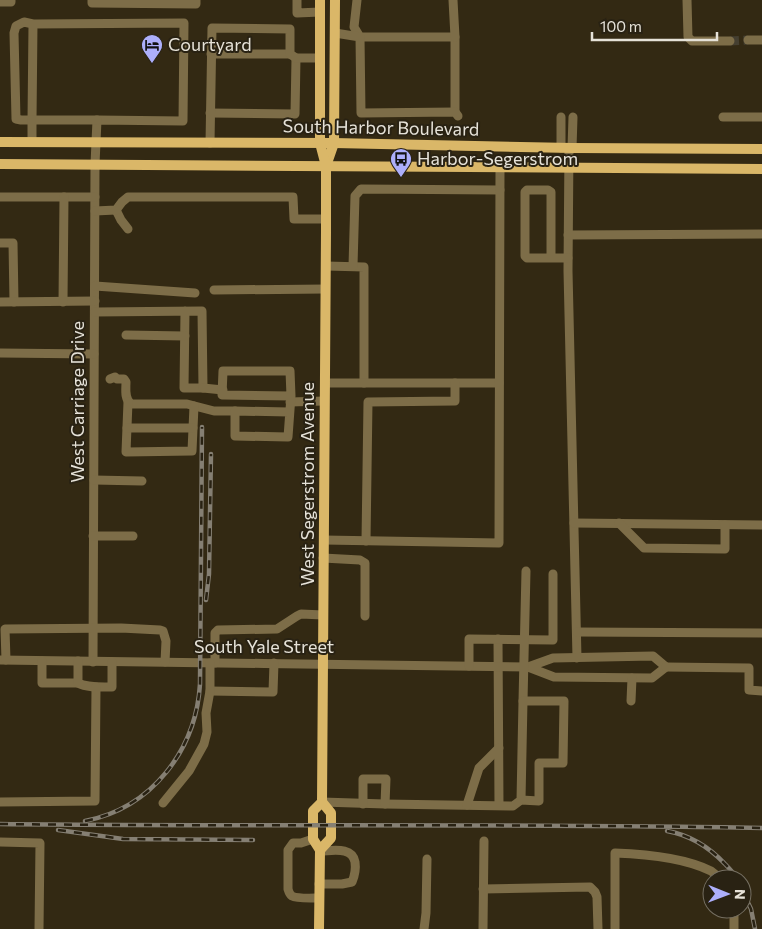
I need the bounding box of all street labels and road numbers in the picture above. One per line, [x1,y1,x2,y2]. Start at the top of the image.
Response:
street label: South Harbor Boulevard [283,114,480,140]
street label: West Carriage Drive [66,321,88,483]
street label: West Segerstrom Avenue [296,382,318,586]
street label: South Yale Street [194,635,334,657]

